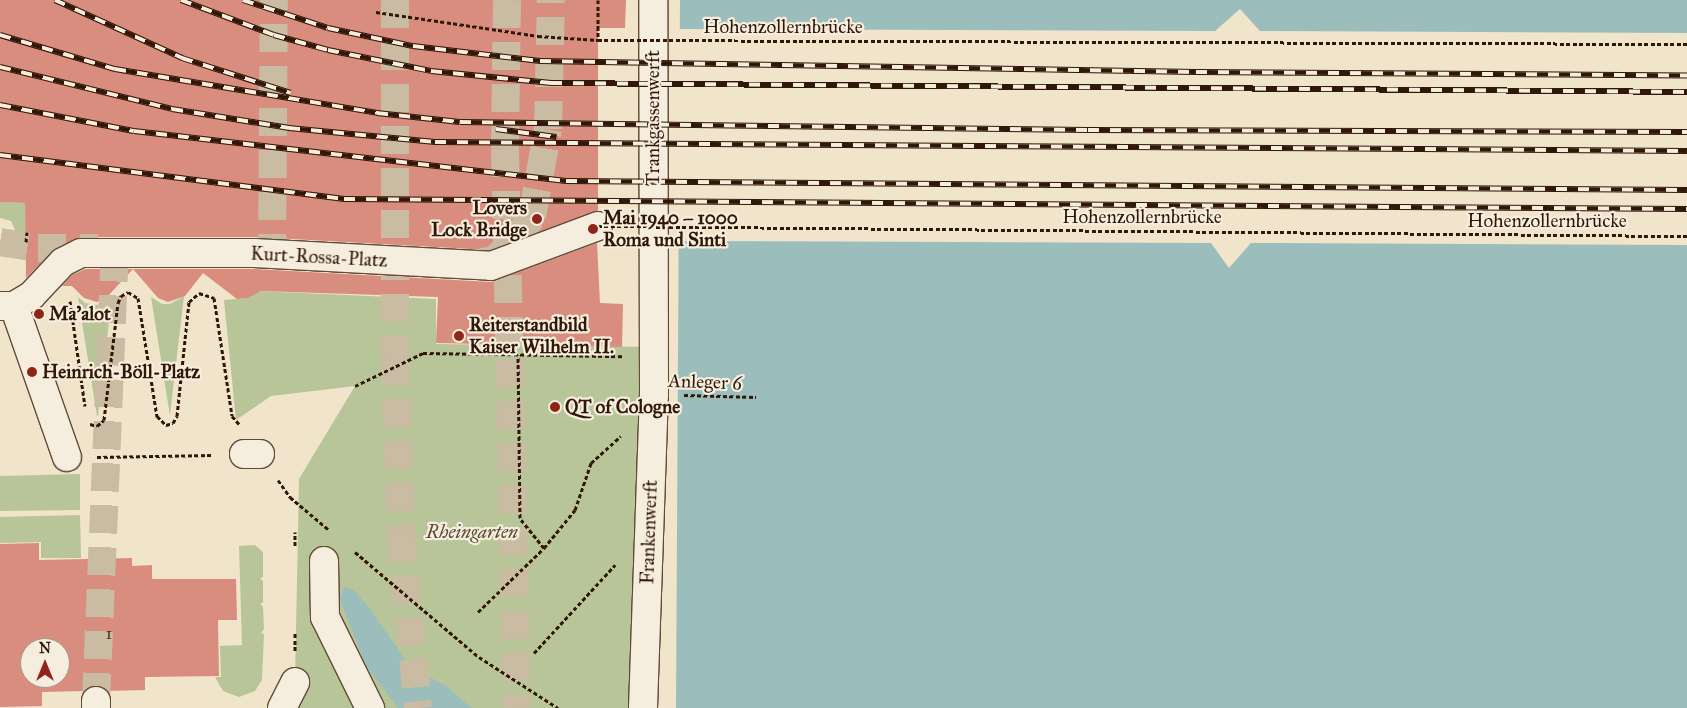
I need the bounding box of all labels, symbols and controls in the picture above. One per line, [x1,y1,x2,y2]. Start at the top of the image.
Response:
street label: Hohenzollernbrücke [703,16,863,38]
street label: Trankgassenwerft [642,50,664,186]
place label: Lovers Lock Bridge [431,197,527,241]
street label: Hohenzollernbrücke [1062,206,1222,228]
place label: Mai 1940 – 1000 Roma und Sinti [603,207,738,251]
street label: Hohenzollernbrücke [1467,210,1627,232]
marker: Lovers Lock Bridge [531,213,543,225]
marker: Mai 1940 – 1000 Roma und Sinti [587,223,599,235]
street label: Kurt-Rossa-Platz [250,242,388,272]
place label: Ma'alot [49,303,111,325]
marker: Ma'alot [33,308,45,320]
place label: Reiterstandbild Kaiser Wilhelm II. [469,314,614,358]
marker: Reiterstandbild Kaiser Wilhelm II. [453,330,465,342]
place label: Heinrich-Böll-Platz [42,361,200,383]
marker: Heinrich-Böll-Platz [26,366,38,378]
street label: Anleger 6 [668,369,742,395]
place label: QT of Cologne [565,396,680,418]
marker: QT of Cologne [549,401,561,413]
street label: Frankenwerft [636,479,662,585]
park label: Rheingarten [426,521,518,543]
house number: 1 [106,624,112,644]
north arrow [20,638,70,688]
text: N [39,640,51,657]

